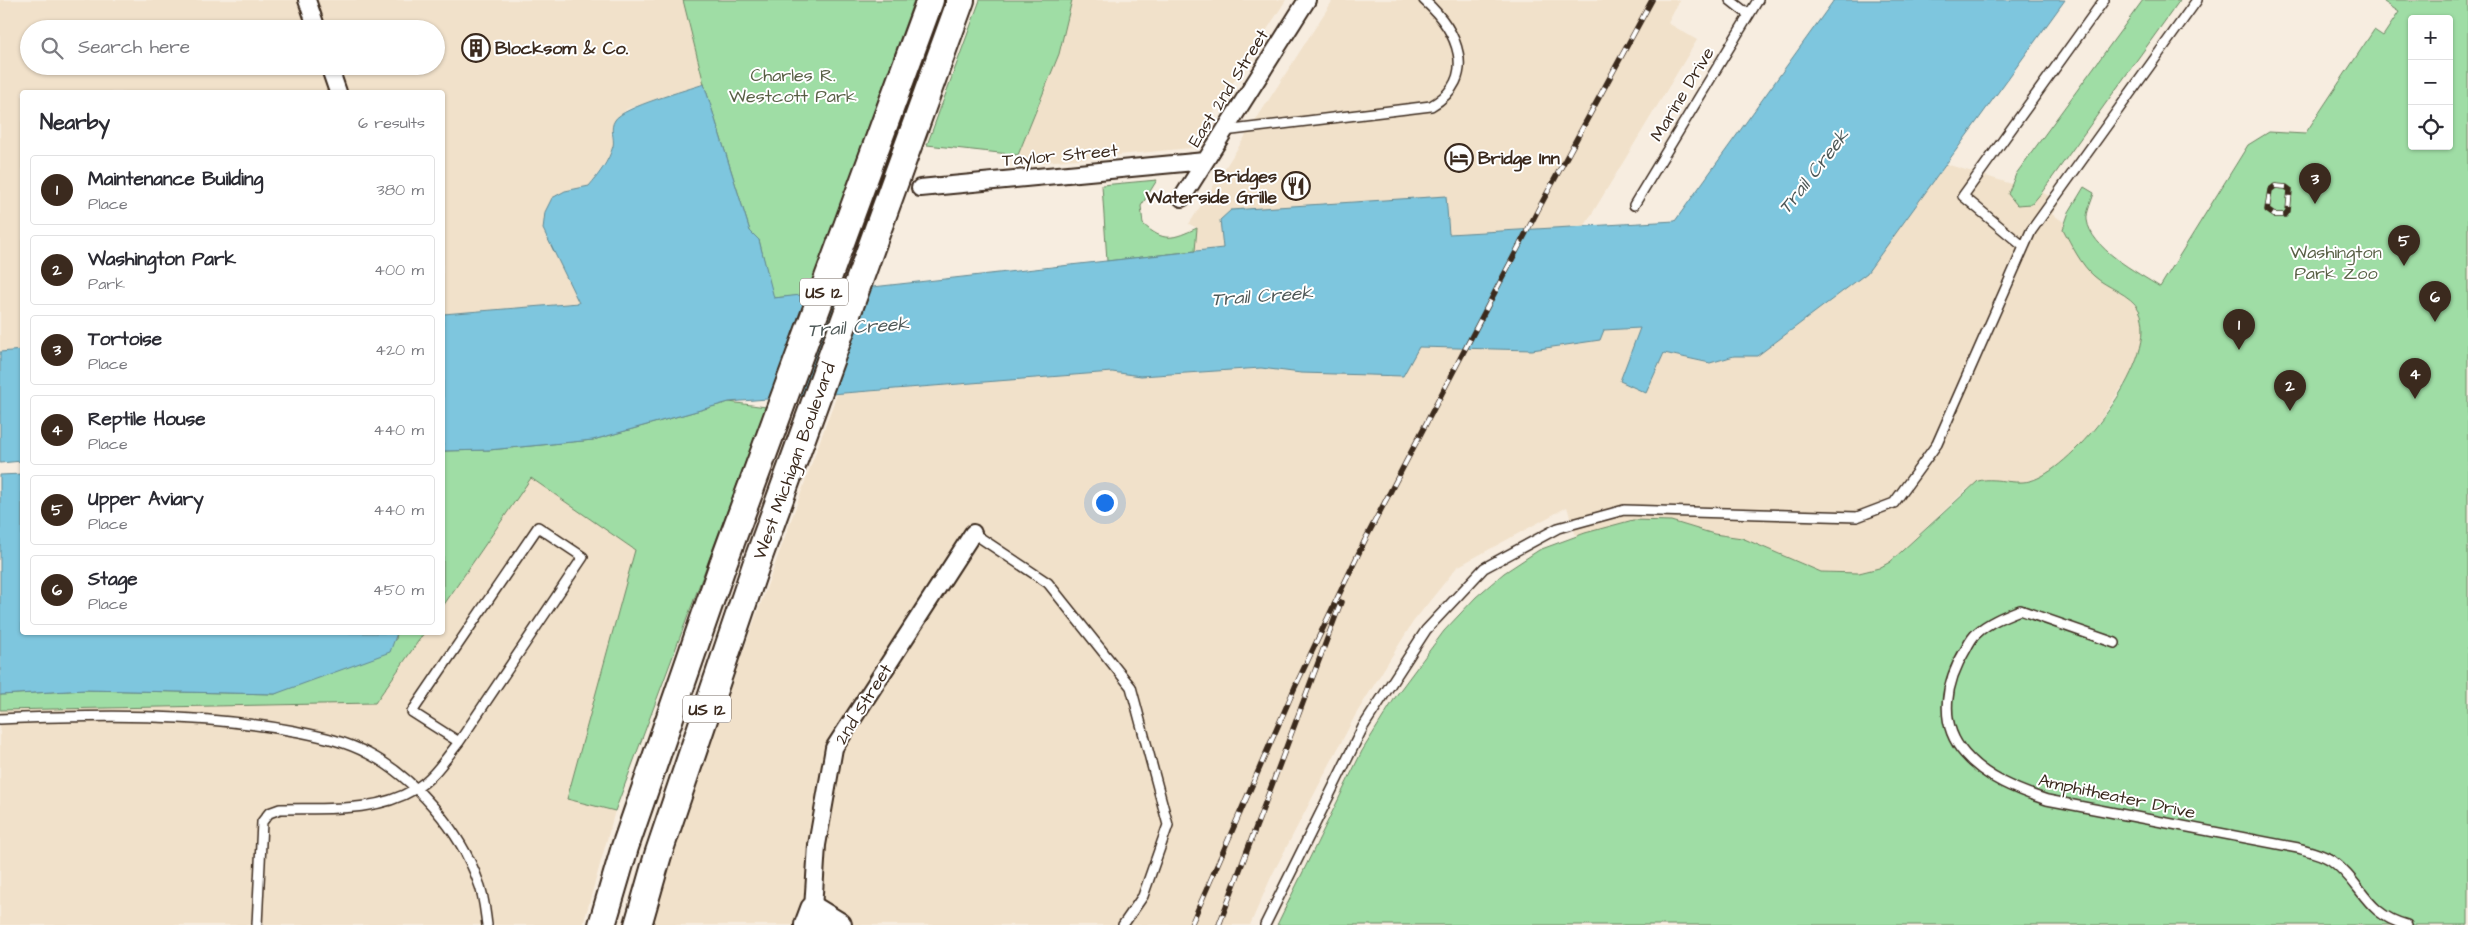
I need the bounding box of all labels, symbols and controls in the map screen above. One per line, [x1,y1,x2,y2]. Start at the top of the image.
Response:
map controls [2408,15,2453,150]
button: + [2408,15,2453,60]
search box [20,20,445,75]
street label: East 2nd Street [1182,24,1275,152]
building icon: Blocksom & Co. [461,33,491,63]
icon: search [38,34,66,62]
text: Search here [78,34,190,61]
place label: Blocksom & Co. [495,36,629,61]
street label: Marine Drive [1644,42,1721,146]
button: − [2408,60,2453,105]
park label: Charles R. Westcott Park [729,63,857,109]
button: locate [2408,105,2453,150]
text: Nearby [40,108,110,137]
text: 6 results [358,112,425,134]
water label: Trail Creek [1772,123,1856,220]
street label: Taylor Street [1001,138,1120,174]
hotel icon: Bridge Inn [1444,143,1474,173]
place label: Bridge Inn [1478,146,1560,172]
pin: 3 [2299,163,2331,204]
place label: Bridges Waterside Grille [1145,164,1277,210]
text: Maintenance Building [88,166,263,193]
restaurant icon: Bridges Waterside Grille [1281,171,1311,201]
text: 1 [56,179,58,201]
text: 380 m [377,179,424,201]
text: Place [88,193,128,215]
pin: 5 [2388,225,2420,266]
park label: Washington Park Zoo [2290,240,2382,286]
text: Washington Park [88,246,236,273]
text: 2 [52,259,62,281]
text: 400 m [374,259,424,281]
text: Park [88,273,125,295]
road number: US 12 [800,278,848,306]
water label: Trail Creek [1210,279,1314,314]
pin: 6 [2419,281,2451,322]
pin: 1 [2223,309,2255,350]
water label: Trail Creek [806,310,910,345]
text: Tortoise [88,326,162,353]
text: 3 [53,339,61,361]
text: 420 m [375,339,424,361]
text: Place [88,353,128,375]
pin: 4 [2399,358,2431,399]
street label: West Michigan Boulevard [747,359,843,563]
pin: 2 [2274,370,2306,411]
text: Reptile House [88,406,206,433]
text: 4 [52,419,62,441]
text: 440 m [373,419,424,441]
text: Place [88,433,128,455]
text: Upper Aviary [88,486,204,513]
your location [1092,490,1118,516]
text: 5 [51,499,63,521]
text: 440 m [373,499,424,521]
text: Place [88,513,128,535]
text: Stage [88,566,138,593]
text: 6 [52,579,62,601]
text: 450 m [373,579,424,601]
text: Place [88,593,128,615]
street label: 2nd Street [829,658,899,750]
road number: US 12 [683,696,731,722]
street label: Amphitheater Drive [2036,768,2198,825]

